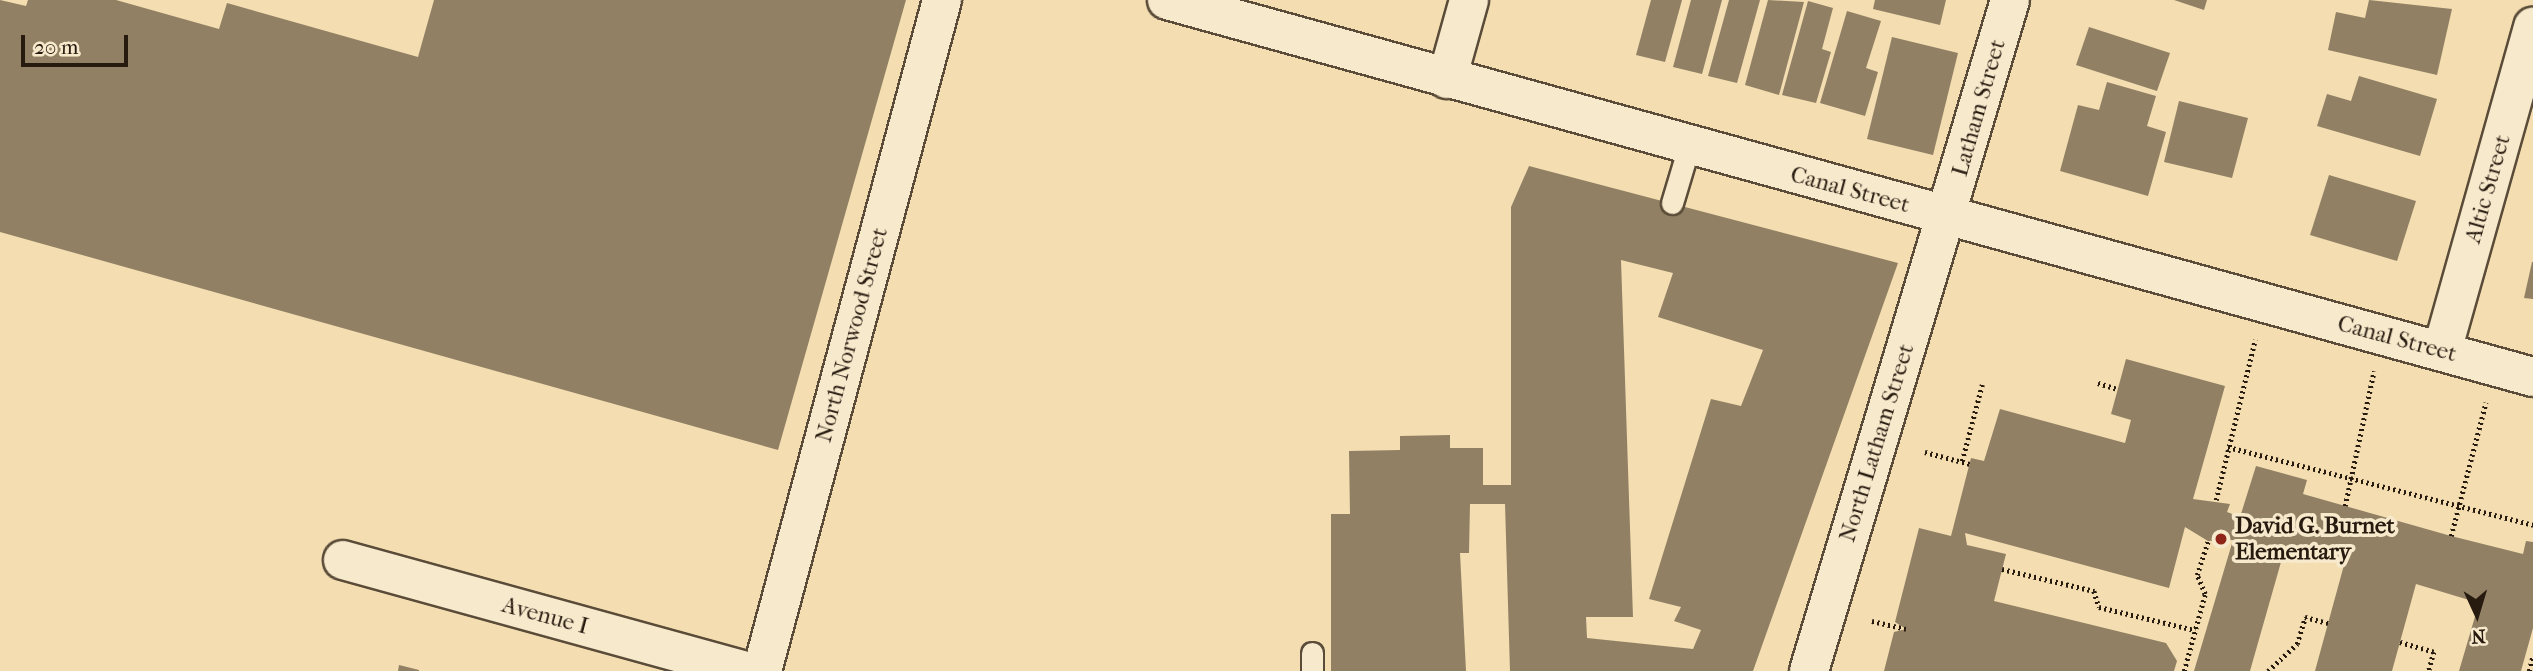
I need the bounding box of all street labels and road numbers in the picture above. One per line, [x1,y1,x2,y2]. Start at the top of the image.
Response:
street label: Latham Street [1946,36,2012,180]
street label: Altic Street [2459,131,2517,247]
street label: Canal Street [1787,161,1913,219]
street label: North Norwood Street [810,225,894,445]
street label: Canal Street [2334,310,2460,368]
street label: North Latham Street [1834,341,1920,545]
street label: Avenue I [499,591,591,641]

